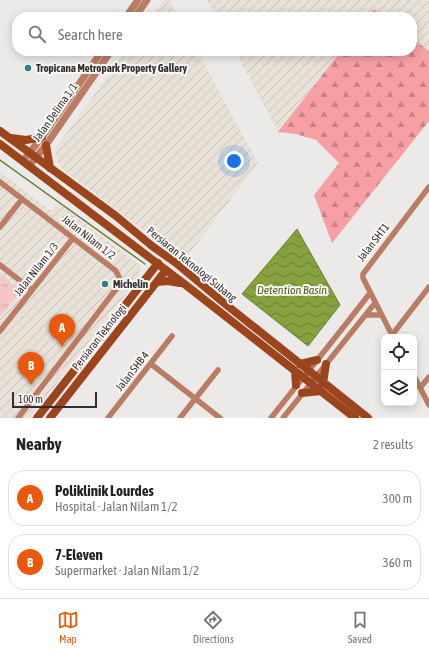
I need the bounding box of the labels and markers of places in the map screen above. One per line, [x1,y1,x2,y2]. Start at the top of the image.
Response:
place label: Tropicana Metropark Property Gallery [36,62,188,74]
marker: Tropicana Metropark Property Gallery [23,63,33,73]
place label: Michelin [113,278,148,290]
marker: Michelin [100,279,110,289]
pin: A [49,314,75,347]
pin: B [18,352,44,385]

